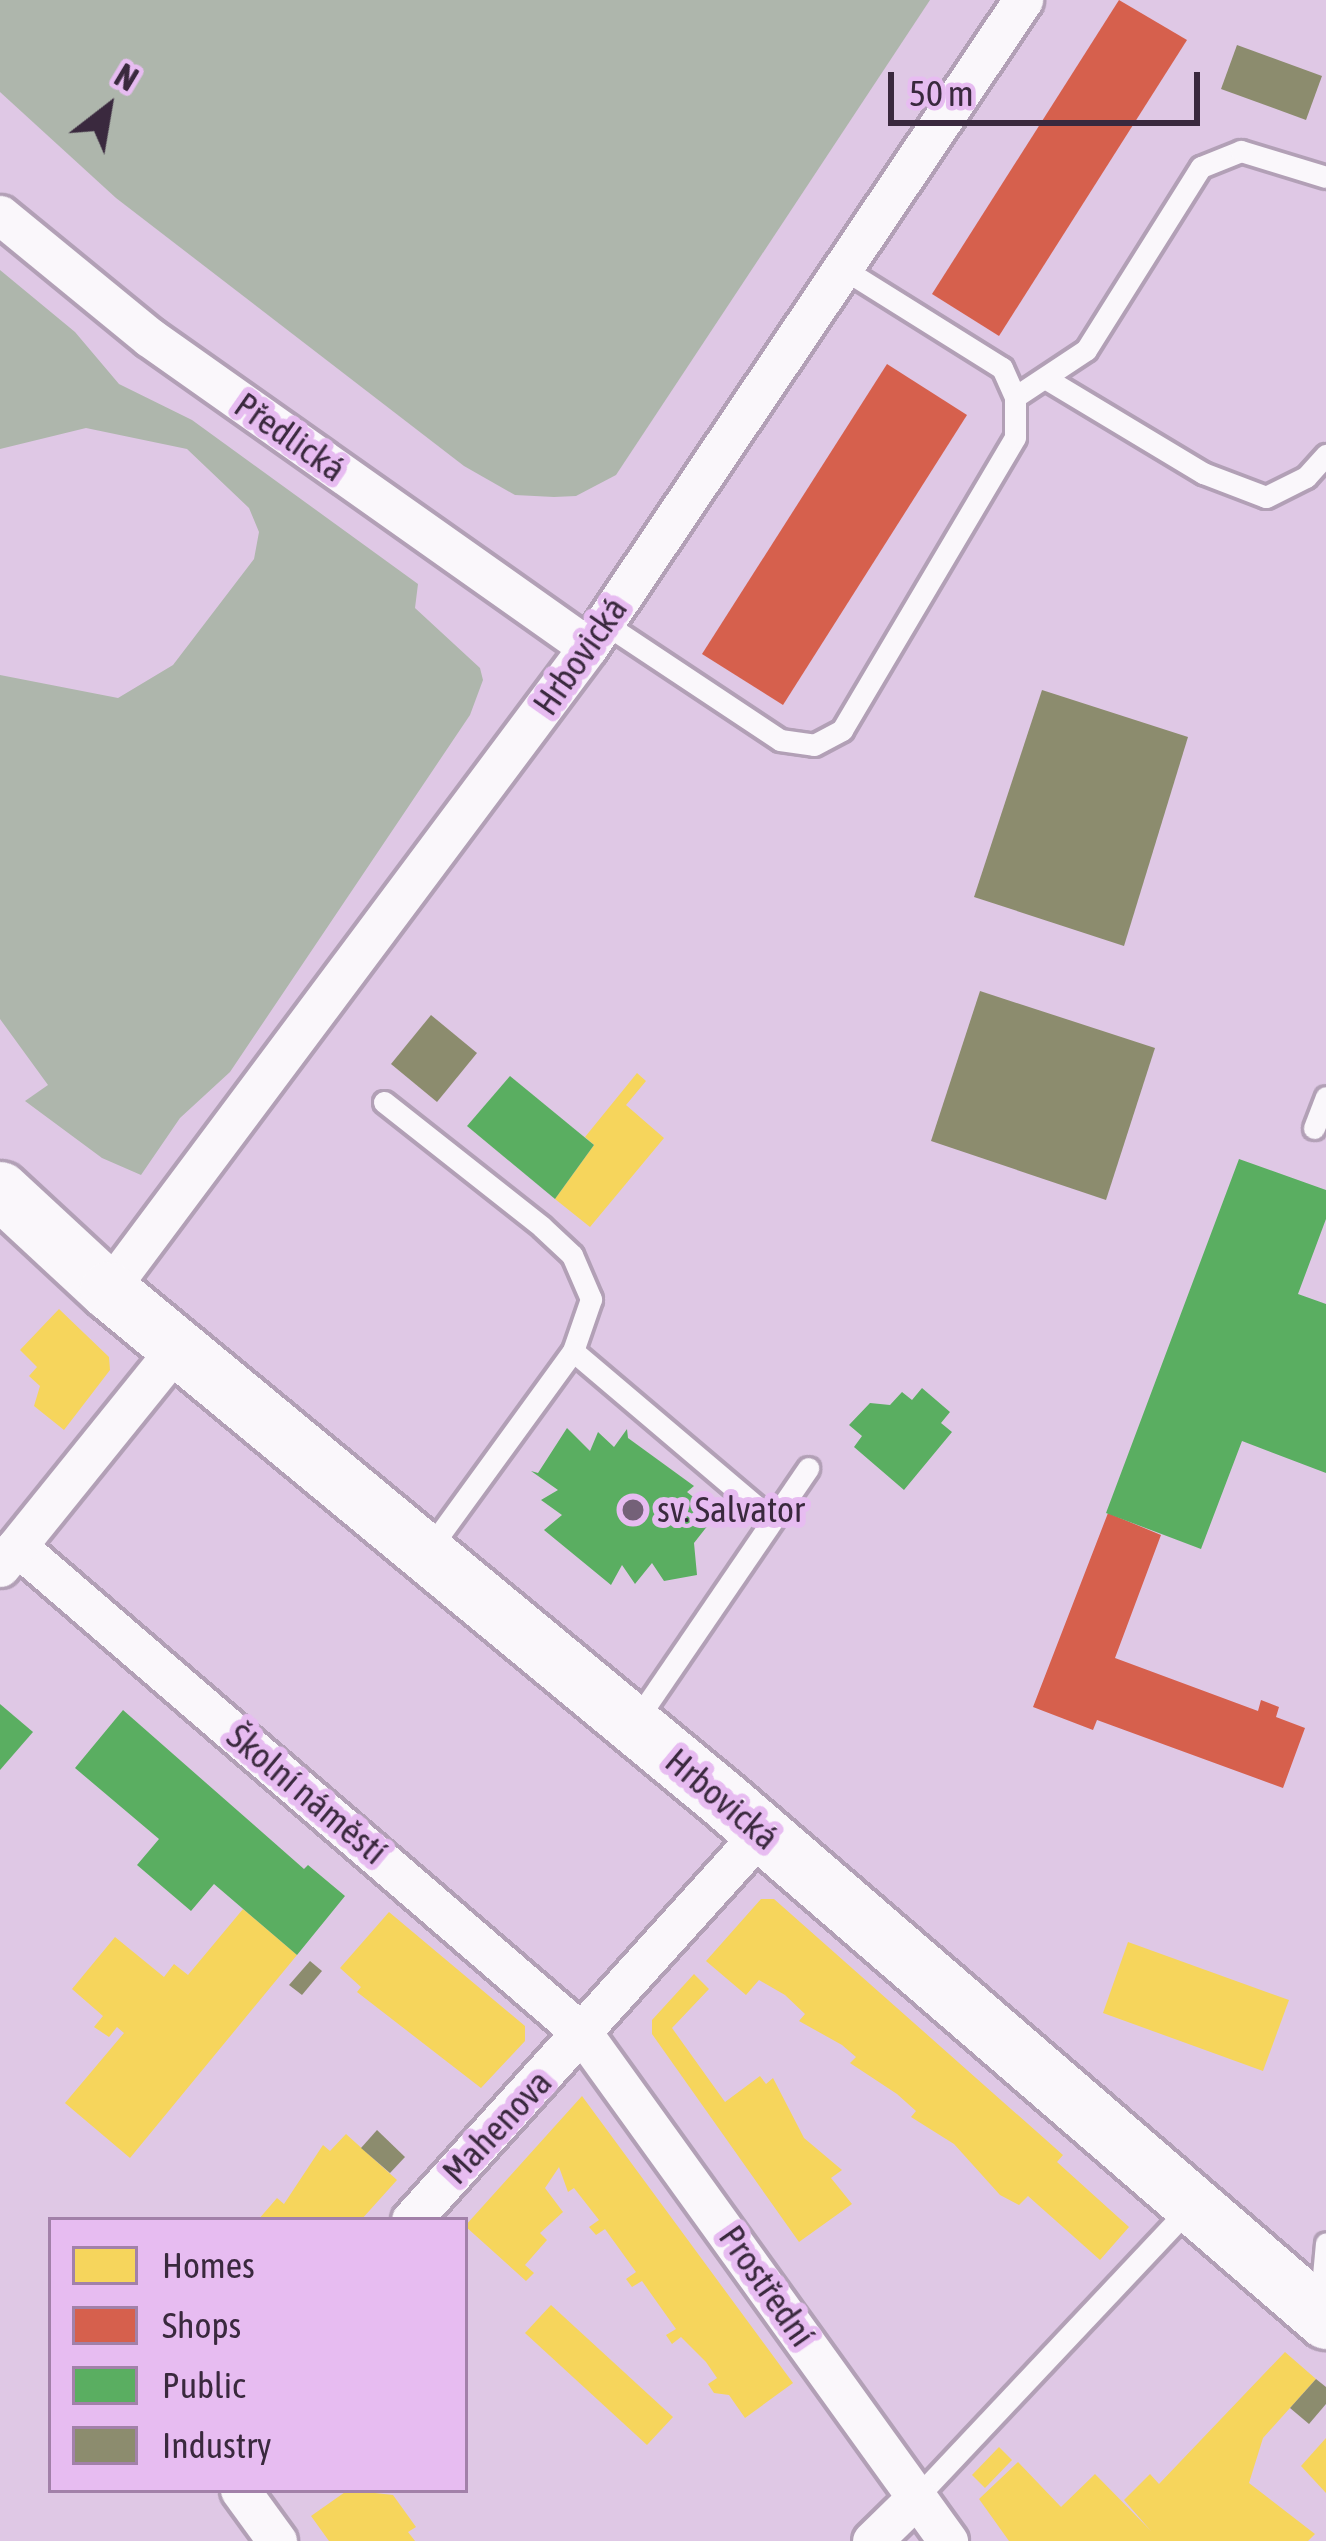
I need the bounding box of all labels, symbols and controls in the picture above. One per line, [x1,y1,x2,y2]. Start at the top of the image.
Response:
north arrow [48,48,168,168]
scale bar [894,48,1206,122]
text: N [108,56,145,98]
text: 50 m [909,72,974,114]
street label: Předlická [226,383,354,491]
street label: Hrbovická [524,589,636,723]
place label: sv. Salvator [657,1488,805,1532]
marker: sv. Salvator [620,1497,646,1523]
street label: Školní náměstí [218,1715,396,1873]
street label: Hrbovická [657,1739,787,1859]
street label: Mahenova [433,2061,561,2193]
legend [48,2217,468,2493]
street label: Prostřední [710,2217,824,2355]
text: Homes [162,2244,255,2286]
text: Shops [162,2304,241,2346]
text: Public [162,2364,245,2406]
text: Industry [162,2424,272,2466]

